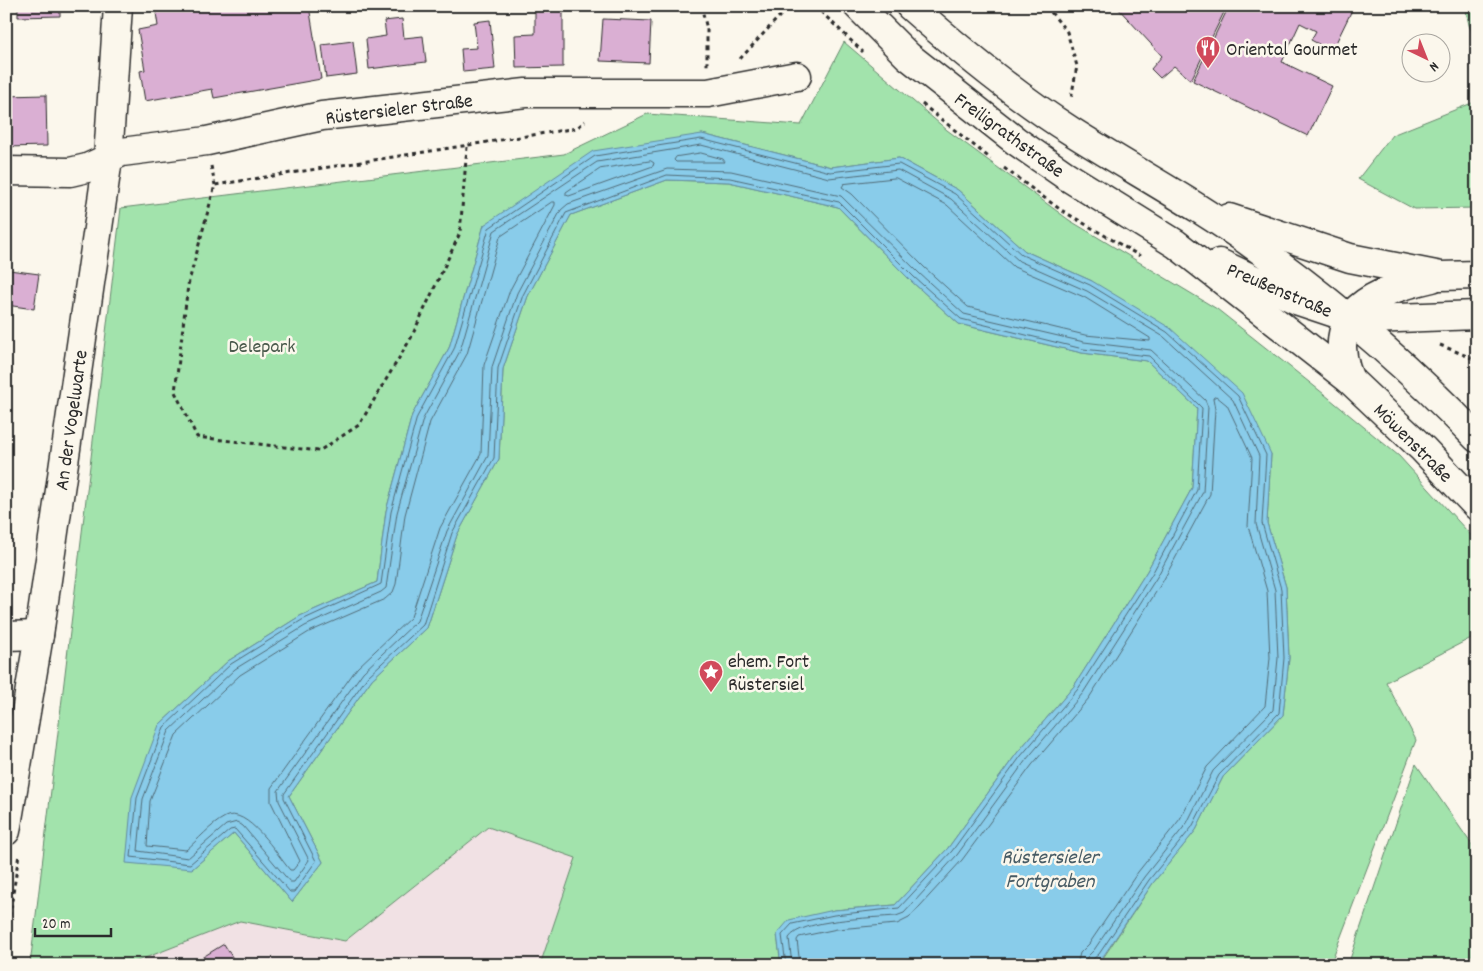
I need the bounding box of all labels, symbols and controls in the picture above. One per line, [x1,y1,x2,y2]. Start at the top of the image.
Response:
north arrow [1400,32,1450,82]
restaurant icon: Oriental Gourmet [1195,35,1221,69]
place label: Oriental Gourmet [1226,37,1358,65]
text: N [1424,56,1443,76]
street label: Freiligrathstraße [947,87,1069,186]
street label: Rüstersieler Straße [324,88,475,134]
street label: Preußenstraße [1222,257,1336,327]
park label: Delepark [229,334,295,362]
street label: An der Vogelwarte [49,348,97,492]
street label: Möwenstraße [1366,398,1458,490]
place label: ehem. Fort Rüstersiel [728,649,809,700]
place icon: ehem. Fort Rüstersiel [698,659,724,693]
water label: Rüstersieler Fortgraben [1002,844,1101,898]
scale bar [35,906,111,938]
text: 20 m [42,914,70,936]

